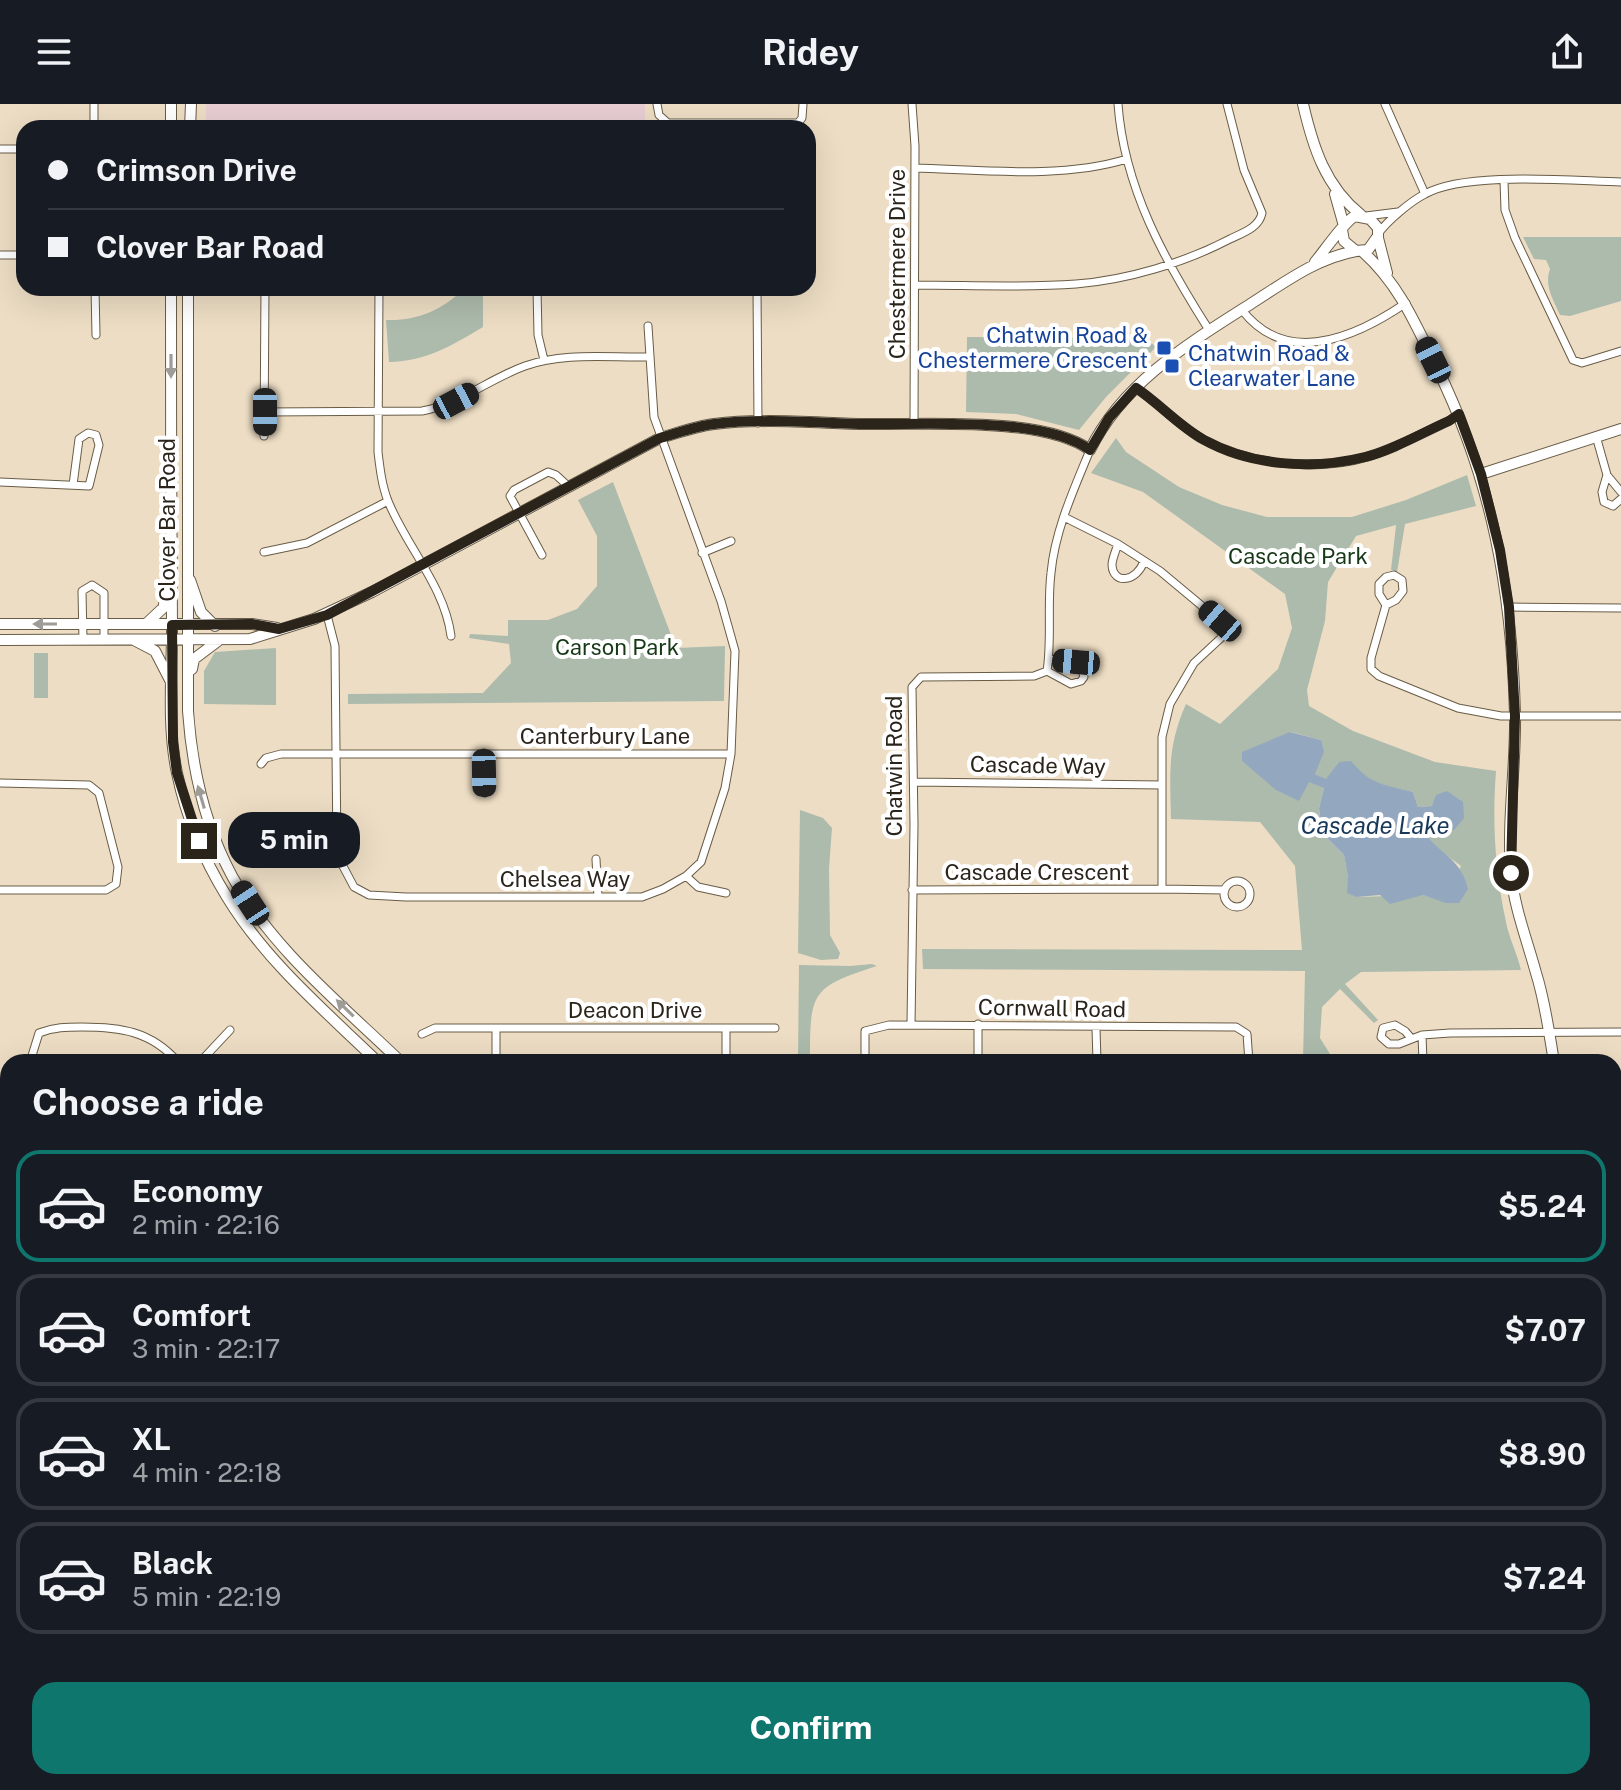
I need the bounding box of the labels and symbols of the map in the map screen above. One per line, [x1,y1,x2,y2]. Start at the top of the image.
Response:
street label: Chestermere Drive [884,169,910,359]
place label: Chatwin Road & Chestermere Crescent [918,322,1148,373]
car [1412,333,1454,387]
marker: Chatwin Road & Chestermere Crescent [1155,339,1173,357]
place label: Chatwin Road & Clearwater Lane [1188,340,1356,391]
one-way arrow [165,354,177,379]
marker: Chatwin Road & Clearwater Lane [1163,357,1181,375]
car [429,379,483,423]
car [253,388,277,436]
street label: Clover Bar Road [154,438,180,602]
park label: Cascade Park [1228,543,1368,569]
car [1194,596,1246,646]
one-way arrow [32,618,57,630]
park label: Carson Park [555,634,679,660]
car [1051,648,1101,676]
street label: Chatwin Road [881,696,907,836]
street label: Canterbury Lane [520,723,690,749]
car [472,749,496,797]
street label: Cascade Way [970,751,1106,779]
one-way arrow [194,784,207,808]
water label: Cascade Lake [1300,811,1450,839]
callout: 5 min [227,813,359,869]
route end [181,823,217,859]
route start [1493,855,1529,891]
street label: Cascade Crescent [944,859,1130,885]
street label: Chelsea Way [500,866,631,892]
car [227,876,273,930]
street label: Cornwall Road [978,994,1126,1022]
street label: Deacon Drive [568,997,702,1023]
one-way arrow [336,999,355,1018]

